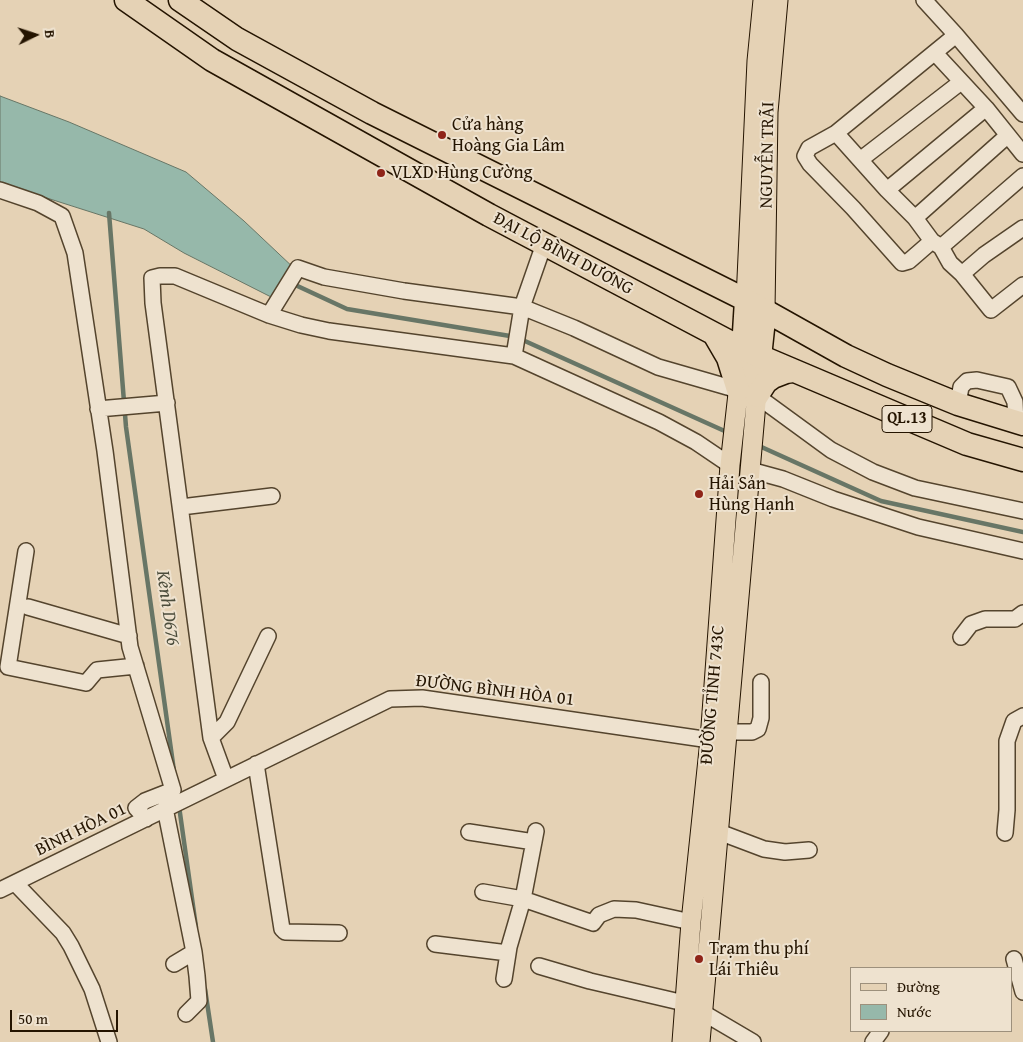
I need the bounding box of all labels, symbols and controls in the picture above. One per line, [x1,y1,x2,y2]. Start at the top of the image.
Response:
north arrow [10,10,60,60]
text: B [40,29,60,39]
street label: NGUYỄN TRÃI [756,101,780,209]
place label: Cửa hàng Hoàng Gia Lâm [452,114,565,156]
marker: Cửa hàng Hoàng Gia Lâm [436,129,448,141]
place label: VLXD Hùng Cường [391,162,533,184]
marker: VLXD Hùng Cường [375,167,387,179]
street label: ĐẠI LỘ BÌNH DƯƠNG [489,208,637,300]
road number: QL.13 [882,406,932,432]
place label: Hải Sản Hùng Hạnh [709,473,794,516]
marker: Hải Sản Hùng Hạnh [693,488,705,500]
water label: Kênh D676 [150,569,184,647]
street label: ĐƯỜNG TỈNH 743C [696,624,730,766]
street label: ĐƯỜNG BÌNH HÒA 01 [415,671,575,711]
street label: BÌNH HÒA 01 [32,799,130,861]
place label: Trạm thu phí Lái Thiêu [709,938,809,981]
marker: Trạm thu phí Lái Thiêu [693,953,705,965]
legend [850,967,1013,1032]
text: Đường [897,976,940,997]
scale bar [12,1000,120,1032]
text: Nước [897,1001,931,1022]
text: 50 m [18,1008,48,1029]

